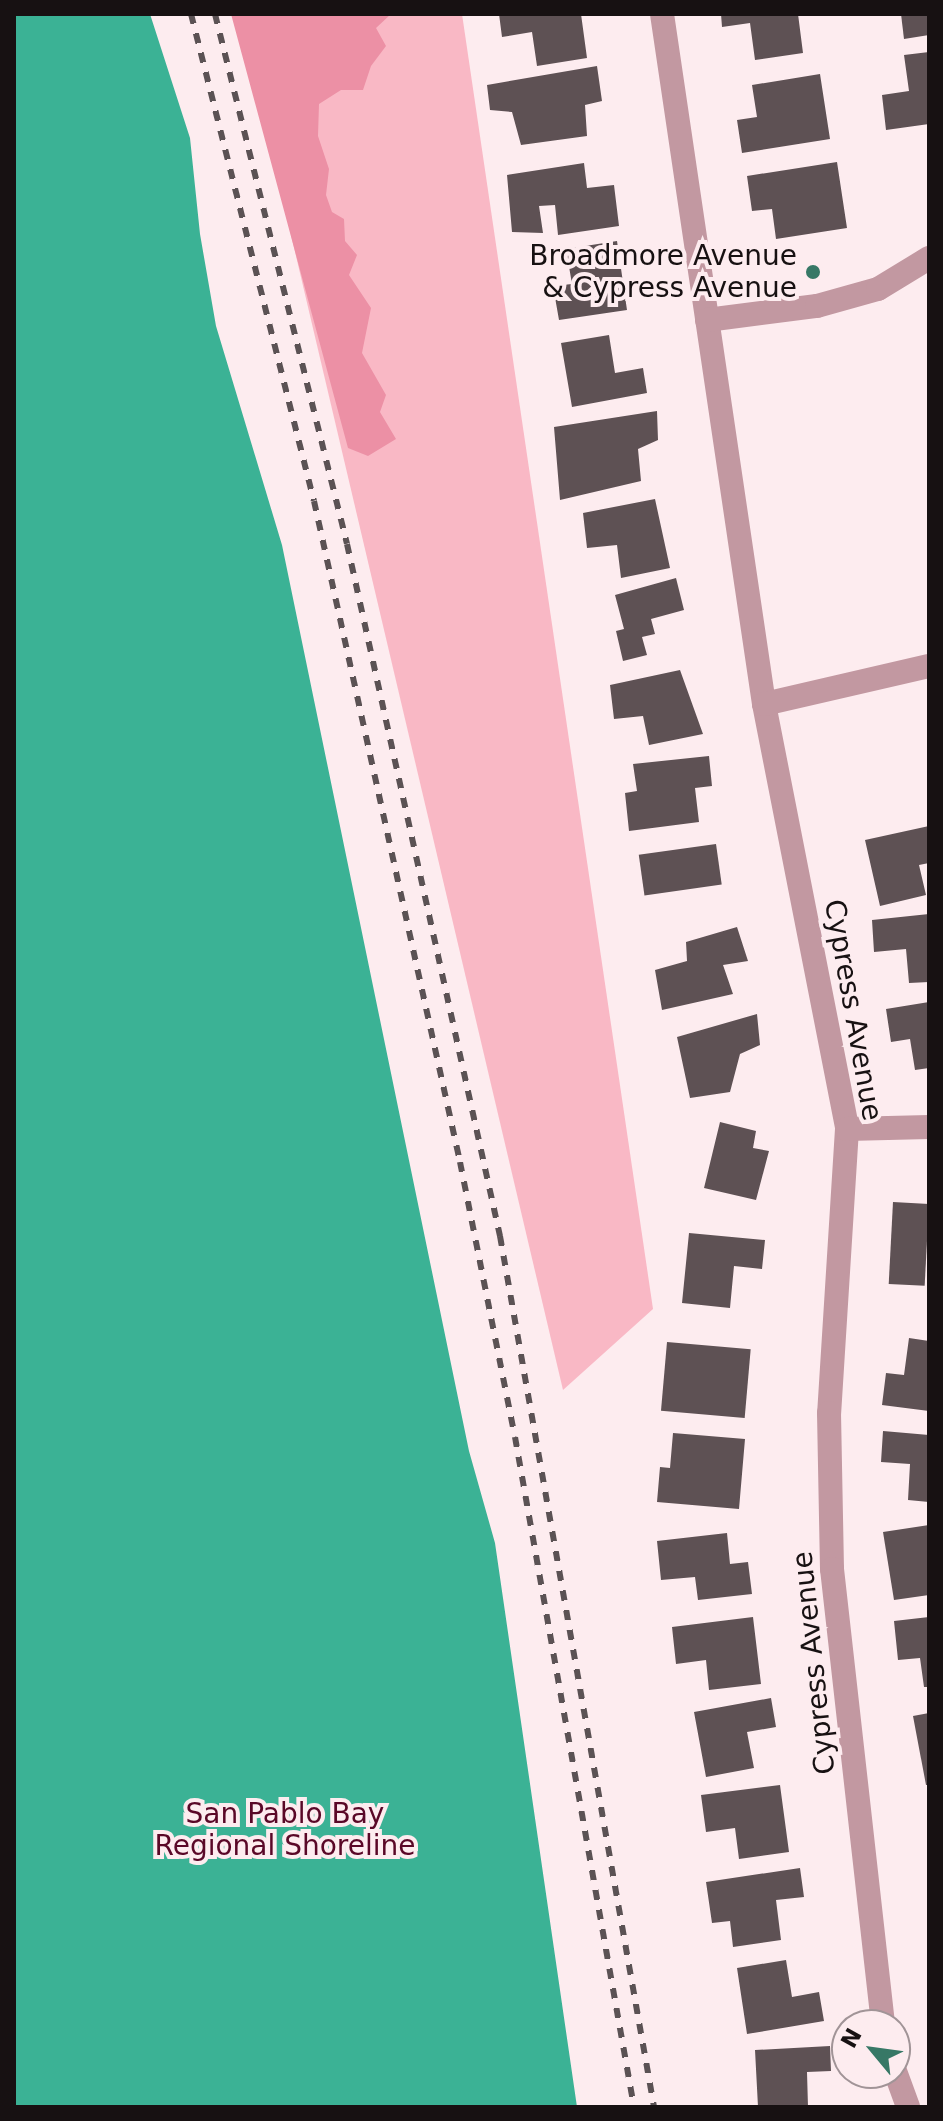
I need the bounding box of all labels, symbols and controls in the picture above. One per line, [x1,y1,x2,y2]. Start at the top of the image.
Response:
place label: Broadmore Avenue & Cypress Avenue [529,239,797,305]
marker: Broadmore Avenue & Cypress Avenue [804,263,822,281]
street label: Cypress Avenue [817,897,889,1123]
street label: Cypress Avenue [786,1550,842,1776]
park label: San Pablo Bay Regional Shoreline [155,1797,415,1863]
north arrow [831,2009,911,2089]
text: N [836,2024,867,2052]

